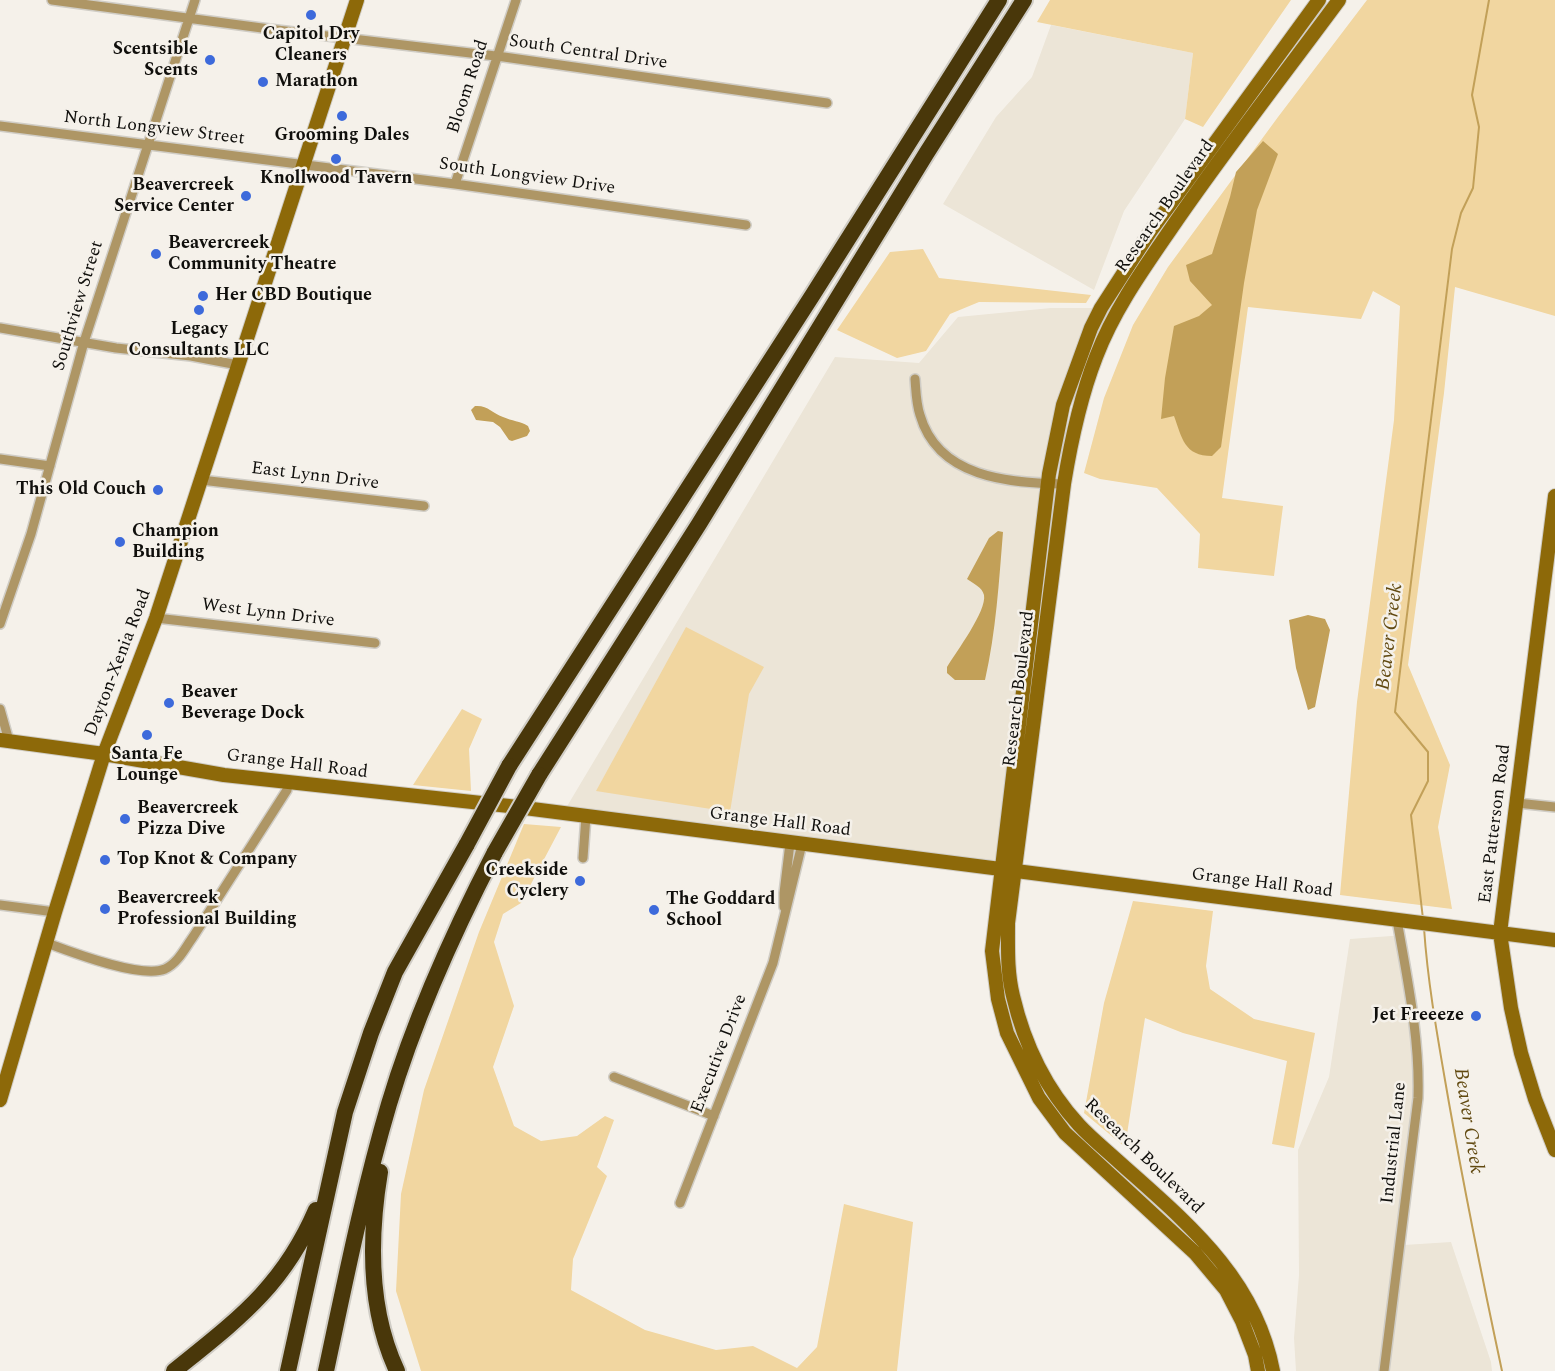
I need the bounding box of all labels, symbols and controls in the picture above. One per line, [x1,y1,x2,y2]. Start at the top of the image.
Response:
marker: Capitol Dry Cleaners [304,8,318,22]
place label: Capitol Dry Cleaners [263,24,359,66]
street label: South Central Drive [507,31,669,75]
street label: Bloom Road [444,38,494,136]
place label: Scentsible Scents [113,39,198,82]
marker: Scentsible Scents [203,53,217,67]
place label: Marathon [275,71,358,93]
marker: Marathon [256,75,270,89]
street label: North Longview Street [62,107,246,151]
marker: Grooming Dales [335,109,349,123]
place label: Grooming Dales [274,125,410,147]
street label: Research Boulevard [1112,136,1220,278]
marker: Knollwood Tavern [329,152,343,166]
street label: South Longview Drive [438,154,616,200]
place label: Knollwood Tavern [260,168,412,190]
place label: Beavercreek Service Center [114,175,234,218]
marker: Beavercreek Service Center [239,189,253,203]
place label: Beavercreek Community Theatre [168,233,336,276]
street label: Southview Street [49,238,109,374]
marker: Beavercreek Community Theatre [149,247,163,261]
place label: Her CBD Boutique [215,285,372,307]
marker: Her CBD Boutique [196,289,210,303]
marker: Legacy Consultants LLC [192,303,206,317]
place label: Legacy Consultants LLC [129,319,269,362]
street label: East Lynn Drive [250,458,380,496]
place label: This Old Couch [16,479,146,501]
marker: This Old Couch [151,483,165,497]
place label: Champion Building [132,521,219,564]
marker: Champion Building [113,535,127,549]
water label: Beaver Creek [1373,582,1409,692]
street label: Dayton-Xenia Road [81,586,157,740]
street label: West Lynn Drive [200,595,336,633]
street label: Research Boulevard [1000,610,1040,768]
place label: Beaver Beverage Dock [181,682,305,724]
marker: Beaver Beverage Dock [162,696,176,710]
marker: Santa Fe Lounge [140,728,154,742]
street label: East Patterson Road [1475,743,1517,905]
place label: Santa Fe Lounge [111,744,183,786]
street label: Grange Hall Road [225,746,369,784]
place label: Beavercreek Pizza Dive [137,798,239,840]
street label: Grange Hall Road [708,804,852,842]
marker: Beavercreek Pizza Dive [118,812,132,826]
place label: Top Knot & Company [117,849,297,871]
marker: Top Knot & Company [98,853,112,867]
place label: Creekside Cyclery [486,860,568,902]
street label: Grange Hall Road [1190,865,1334,903]
marker: Creekside Cyclery [573,874,587,888]
place label: Beavercreek Professional Building [117,888,297,930]
place label: The Goddard School [666,889,775,932]
marker: Beavercreek Professional Building [98,902,112,916]
marker: The Goddard School [647,903,661,917]
street label: Executive Drive [687,991,753,1117]
place label: Jet Freeeze [1372,1005,1464,1027]
marker: Jet Freeeze [1469,1009,1483,1023]
water label: Beaver Creek [1447,1066,1487,1176]
street label: Industrial Lane [1378,1081,1412,1205]
street label: Research Boulevard [1079,1095,1207,1219]

